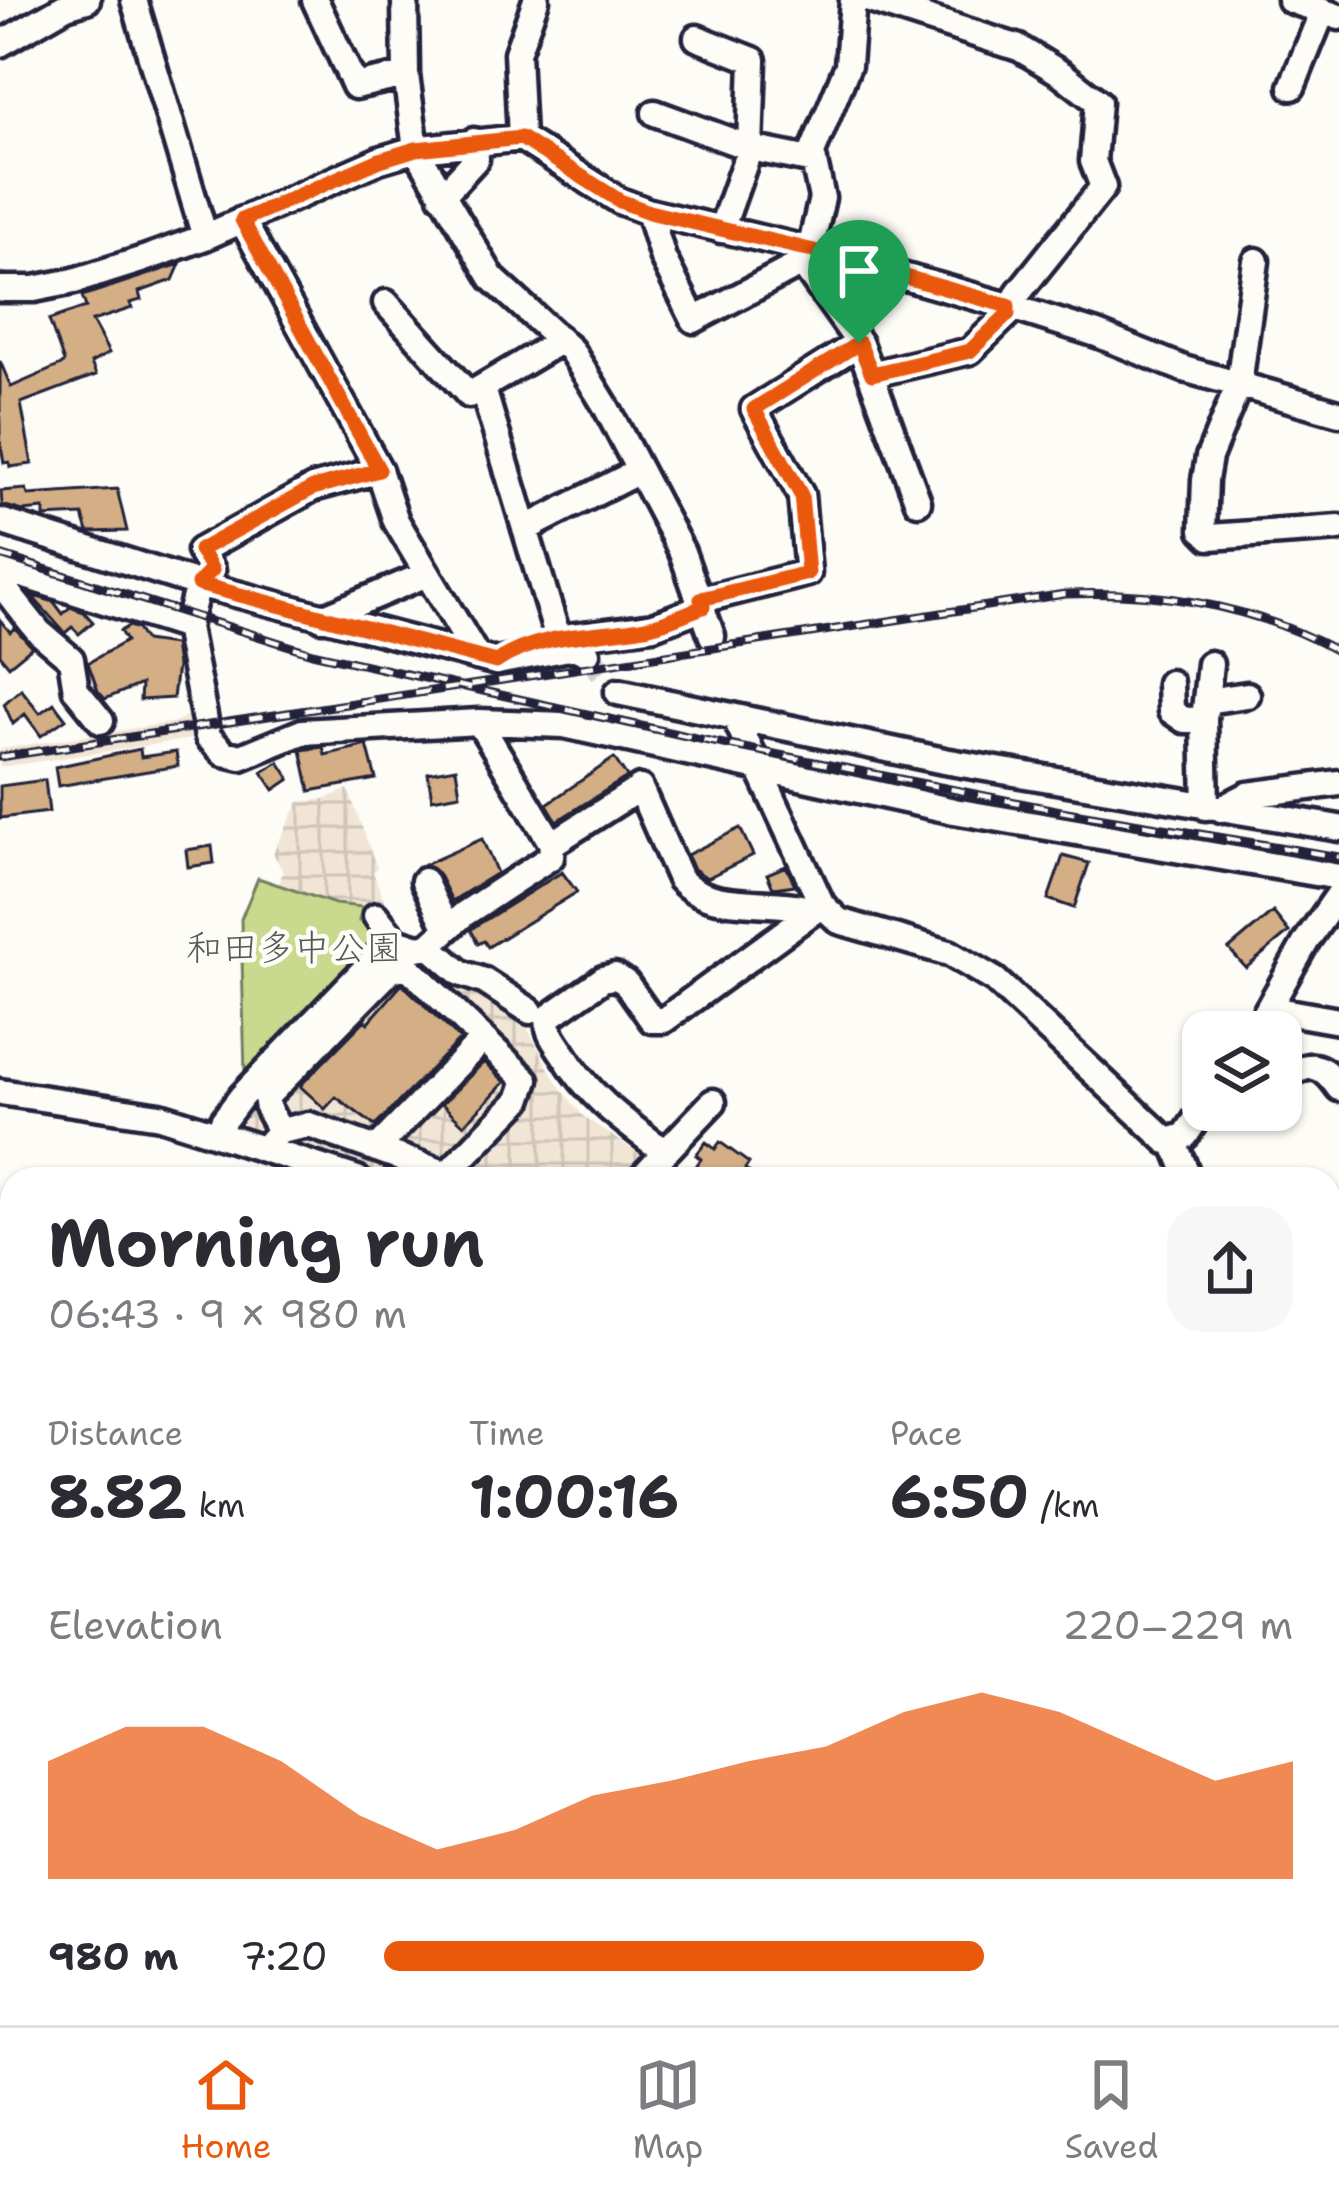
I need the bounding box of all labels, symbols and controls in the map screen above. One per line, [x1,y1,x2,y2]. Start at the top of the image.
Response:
pin [808,220,910,343]
icon: arrive [826,238,892,304]
park label: 和田多中公園 [186,923,402,972]
map controls [1182,1011,1302,1131]
button: layers [1182,1011,1302,1131]
text: Morning run [48,1199,484,1287]
button: share [1167,1206,1293,1332]
text: 06:43 · 9 × 980 m [48,1288,407,1340]
text: Distance [48,1411,183,1456]
text: Time [469,1411,545,1456]
text: Pace [890,1411,963,1456]
text: 8.82 [48,1456,187,1536]
text: 1:00:16 [469,1456,679,1536]
text: 6:50 [890,1456,1029,1536]
text: km [187,1483,245,1528]
text: /km [1029,1483,1100,1528]
text: Elevation [48,1599,223,1651]
text: 220–229 m [1062,1599,1293,1651]
text: 980 m [48,1930,179,1982]
text: 7:20 [240,1930,328,1982]
tab: Home [181,2052,271,2169]
tab: Map [633,2052,703,2169]
tab: Saved [1065,2052,1158,2169]

